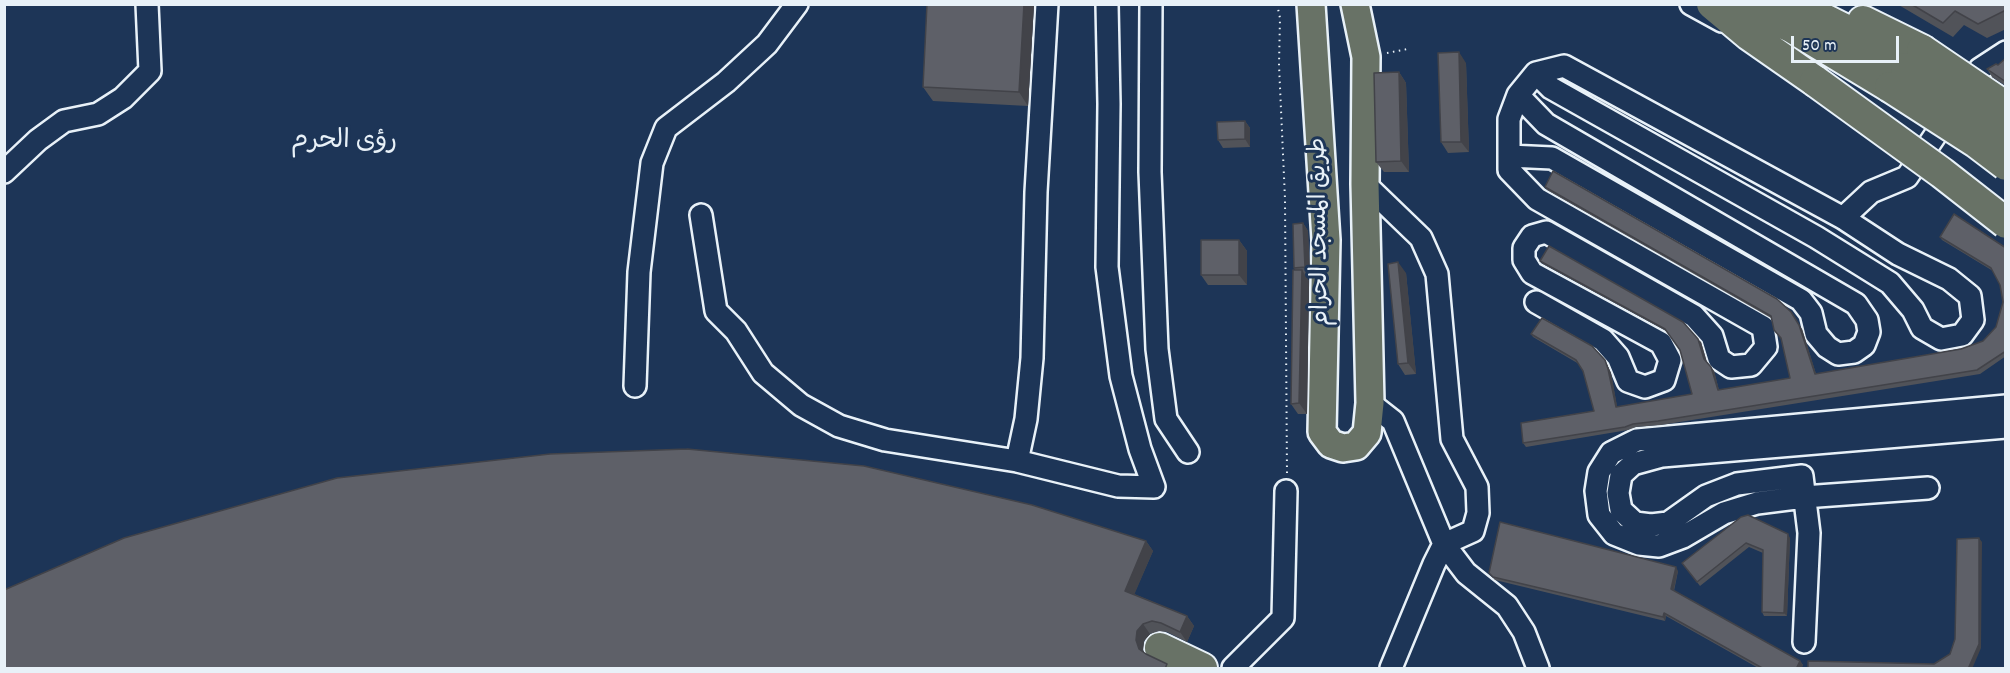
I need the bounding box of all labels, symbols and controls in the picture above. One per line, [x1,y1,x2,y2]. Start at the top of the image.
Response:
scale bar [1794,24,1902,62]
text: 50 m [1802,34,1837,59]
district label: رؤى الحرم [291,127,397,159]
street label: طريق المسجد الحرام [1306,137,1338,327]

